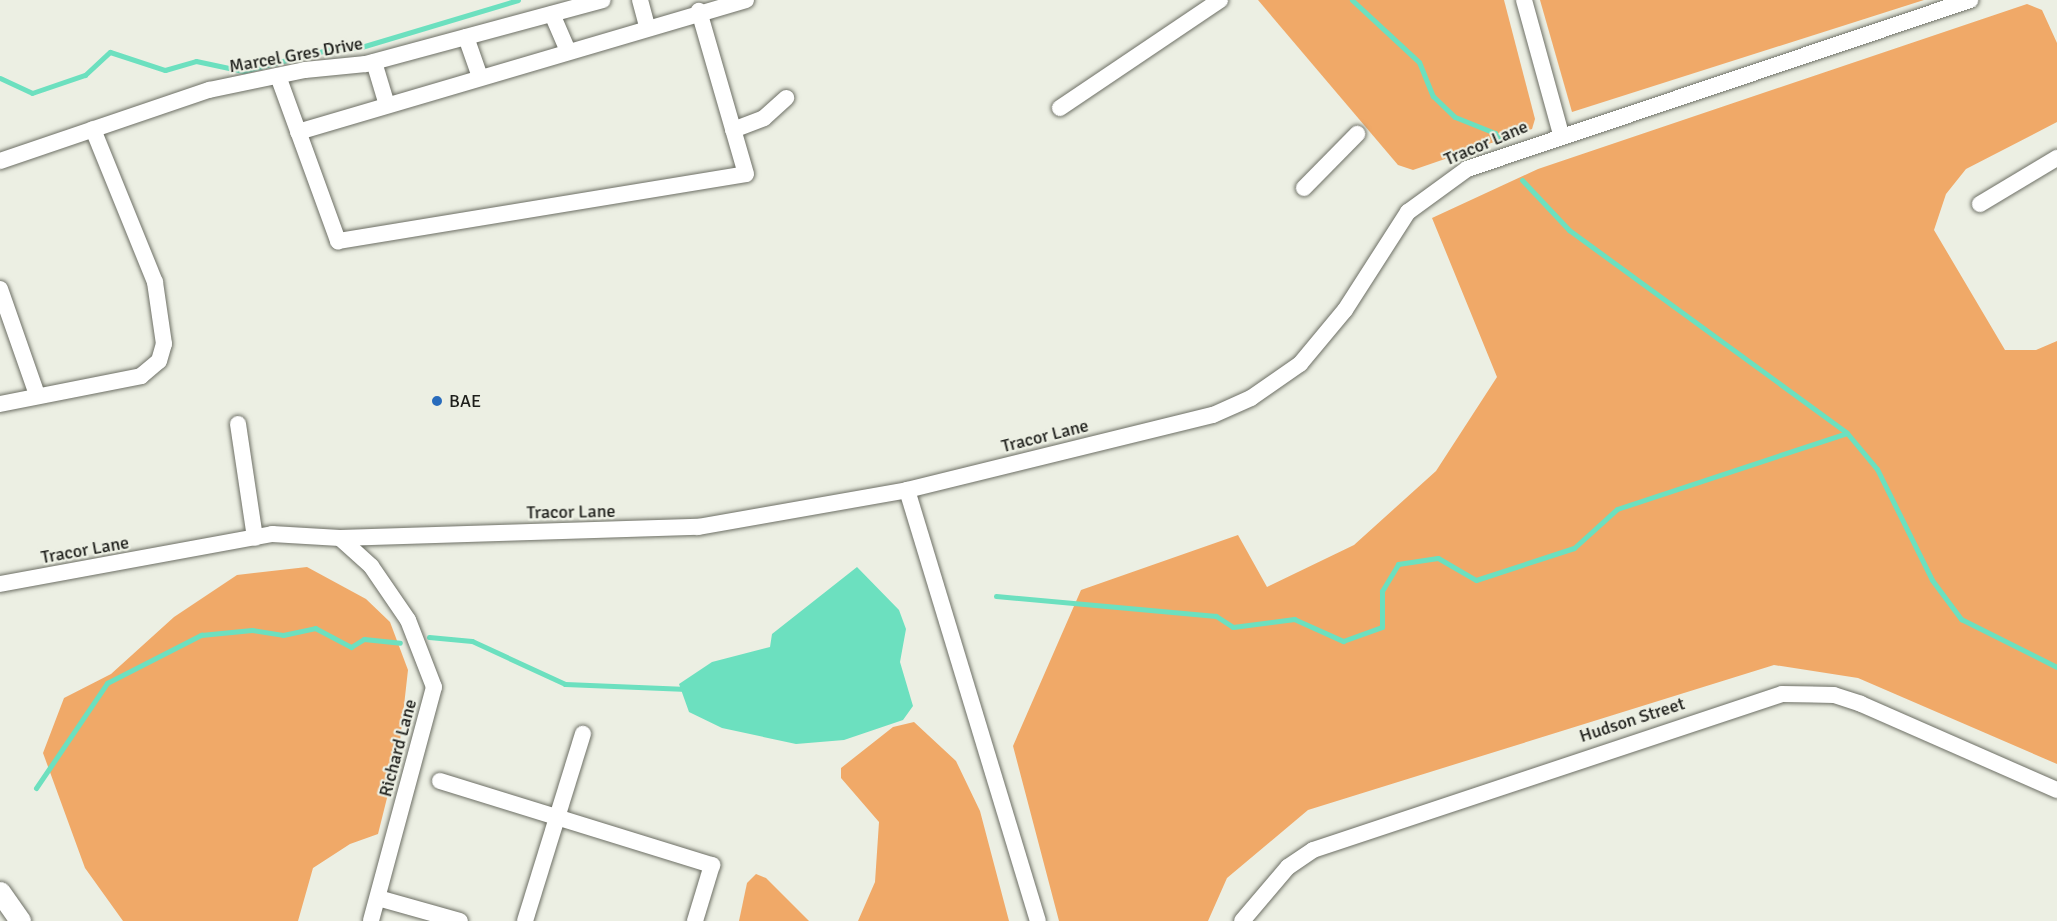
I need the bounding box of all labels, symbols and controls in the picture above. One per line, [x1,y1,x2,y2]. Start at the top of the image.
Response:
street label: Marcel Gres Drive [227,33,365,77]
street label: Tracor Lane [1441,116,1531,170]
place label: BAE [449,390,481,412]
marker: BAE [430,394,444,408]
street label: Tracor Lane [999,415,1091,457]
street label: Tracor Lane [526,500,616,524]
street label: Tracor Lane [39,532,131,568]
street label: Hudson Street [1577,693,1687,747]
street label: Richard Lane [375,697,421,799]

